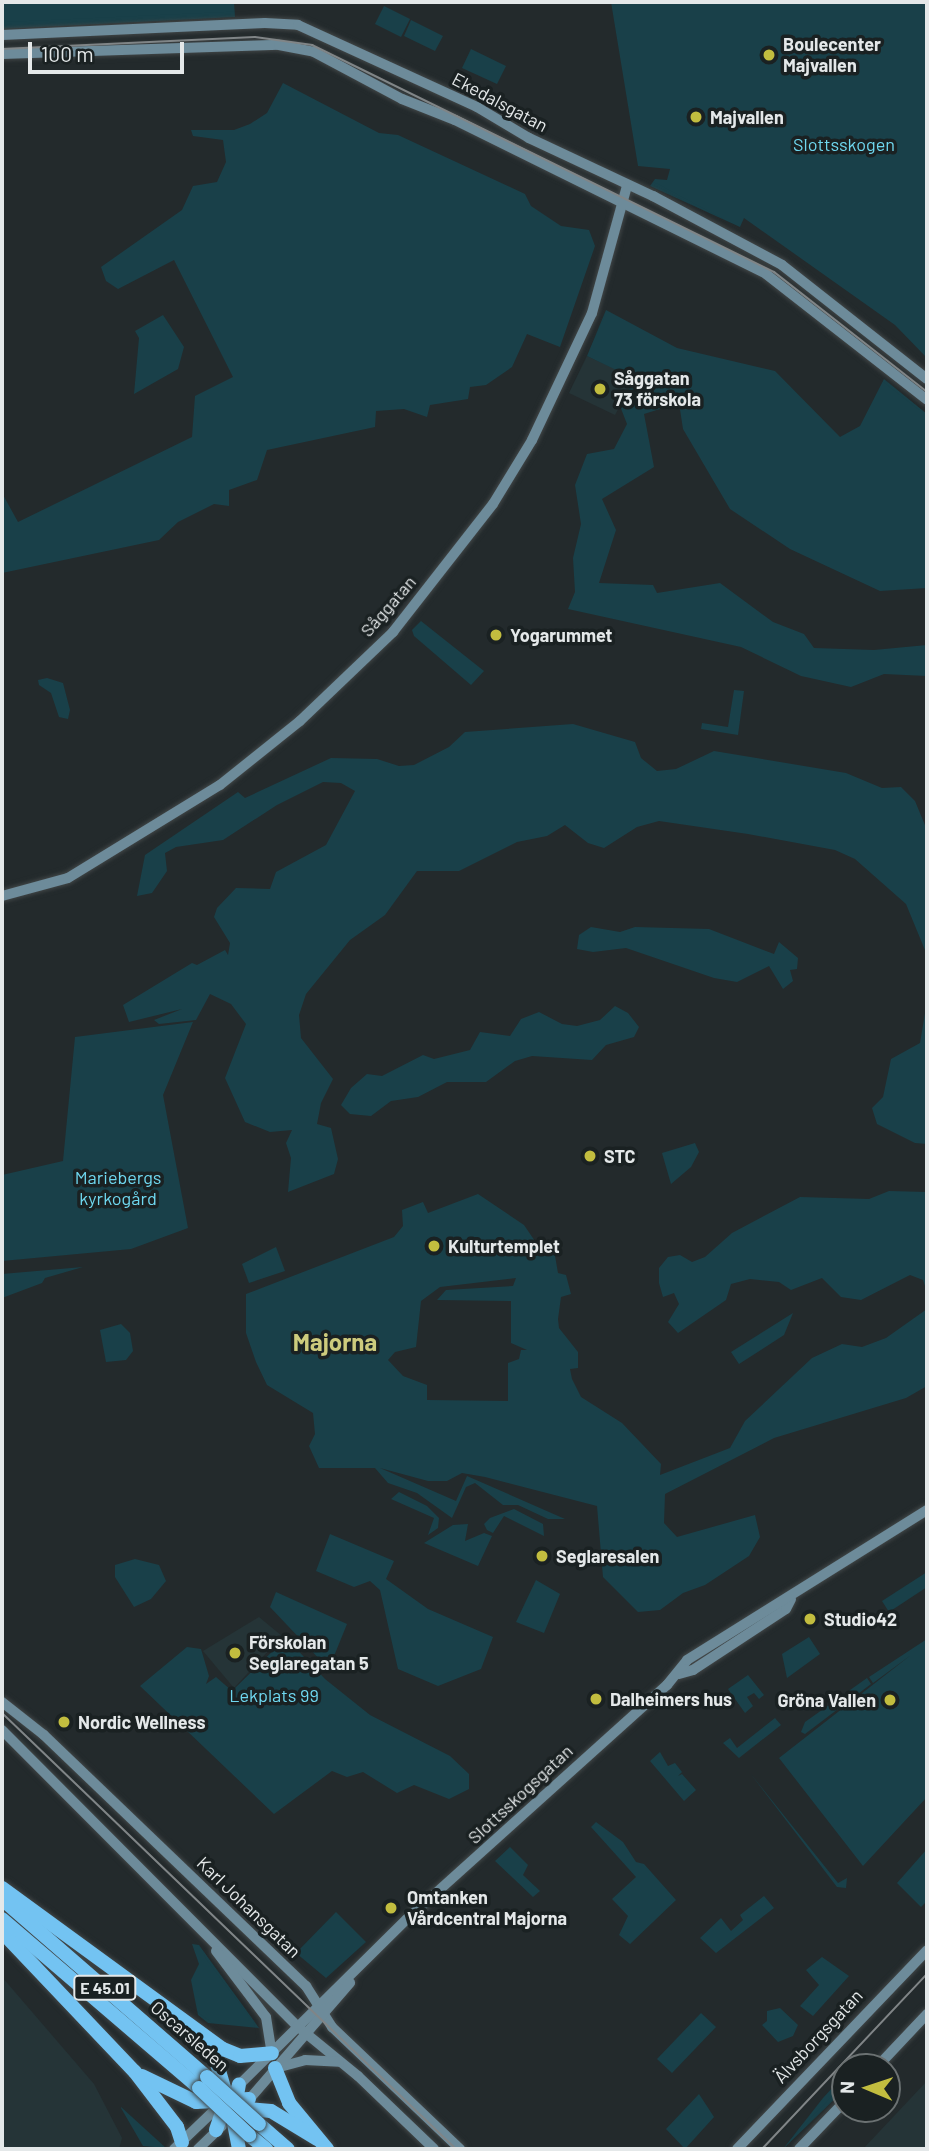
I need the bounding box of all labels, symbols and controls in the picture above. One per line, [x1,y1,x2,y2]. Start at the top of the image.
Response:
scale bar [32,28,187,72]
place label: Boulecenter Majvallen [783,34,881,76]
text: 100 m [41,41,94,66]
marker: Boulecenter Majvallen [761,47,777,63]
street label: Ekedalsgatan [448,68,552,136]
place label: Majvallen [710,106,784,128]
marker: Majvallen [688,109,704,125]
park label: Slottsskogen [793,133,895,155]
place label: Såggatan 73 förskola [614,368,701,410]
marker: Såggatan 73 förskola [592,381,608,397]
street label: Såggatan [356,571,420,641]
place label: Yogarummet [510,624,612,646]
marker: Yogarummet [488,627,504,643]
place label: STC [604,1145,636,1167]
marker: STC [582,1148,598,1164]
park label: Mariebergs kyrkogård [75,1167,161,1210]
place label: Kulturtemplet [448,1235,560,1257]
marker: Kulturtemplet [426,1238,442,1254]
district label: Majorna [293,1328,377,1356]
place label: Seglaresalen [556,1545,659,1567]
marker: Seglaresalen [534,1548,550,1564]
place label: Studio42 [824,1608,897,1630]
marker: Studio42 [802,1611,818,1627]
place label: Förskolan Seglaregatan 5 [249,1632,369,1674]
marker: Förskolan Seglaregatan 5 [227,1645,243,1661]
park label: Lekplats 99 [229,1684,319,1706]
place label: Dalheimers hus [610,1688,732,1710]
place label: Gröna Vallen [777,1689,876,1711]
marker: Dalheimers hus [588,1691,604,1707]
marker: Gröna Vallen [882,1692,898,1708]
place label: Nordic Wellness [78,1711,205,1733]
marker: Nordic Wellness [56,1714,72,1730]
street label: Slottsskogsgatan [463,1740,577,1848]
street label: Karl Johansgatan [193,1852,305,1962]
place label: Omtanken Vårdcentral Majorna [407,1887,567,1930]
marker: Omtanken Vårdcentral Majorna [381,1898,401,1918]
road number: E 45.01 [72,1976,138,2000]
street label: Älvsborgsgatan [769,1985,867,2087]
street label: Oscarsleden [147,1996,233,2076]
north arrow [831,2053,901,2123]
text: N [835,2081,858,2094]

